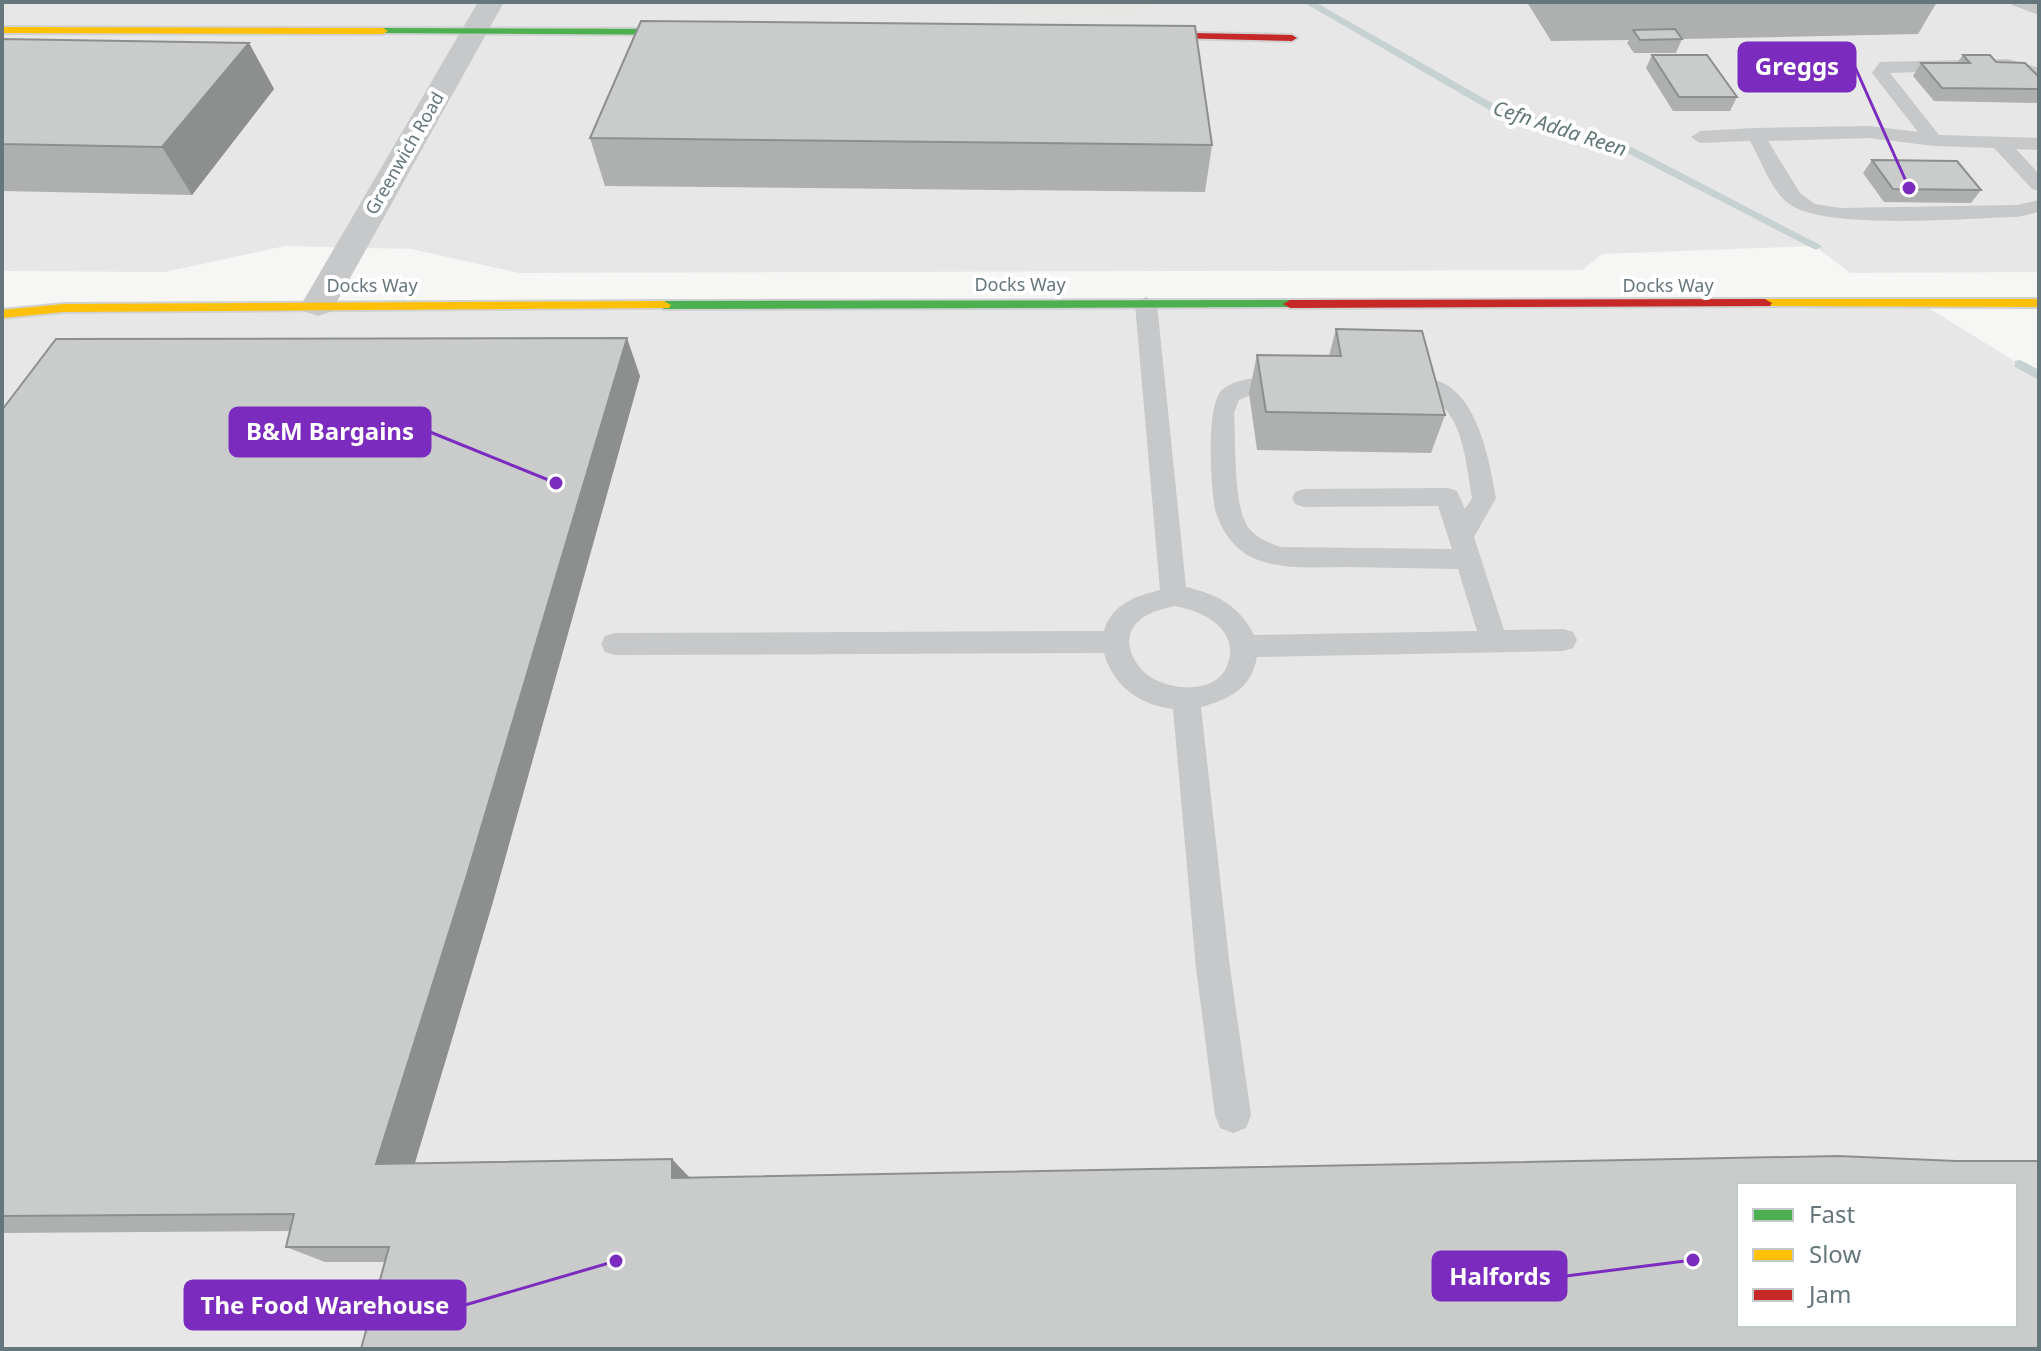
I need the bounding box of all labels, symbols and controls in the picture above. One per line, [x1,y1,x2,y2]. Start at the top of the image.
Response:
callout: Greggs [1739,43,1855,91]
text: Greggs [1755,49,1839,82]
street label: Greenwich Road [359,87,449,219]
water label: Cefn Adda Reen [1490,94,1630,162]
street label: Docks Way [974,272,1066,296]
street label: Docks Way [326,273,418,297]
street label: Docks Way [1622,273,1714,297]
callout: B&M Bargains [230,408,430,456]
text: B&M Bargains [246,414,414,447]
legend [1737,1183,2017,1327]
text: Fast [1809,1197,1855,1230]
text: Slow [1809,1237,1861,1270]
callout: Halfords [1433,1252,1566,1300]
text: Halfords [1449,1259,1551,1292]
text: Jam [1807,1277,1851,1310]
callout: The Food Warehouse [185,1281,465,1329]
text: The Food Warehouse [201,1288,449,1321]

